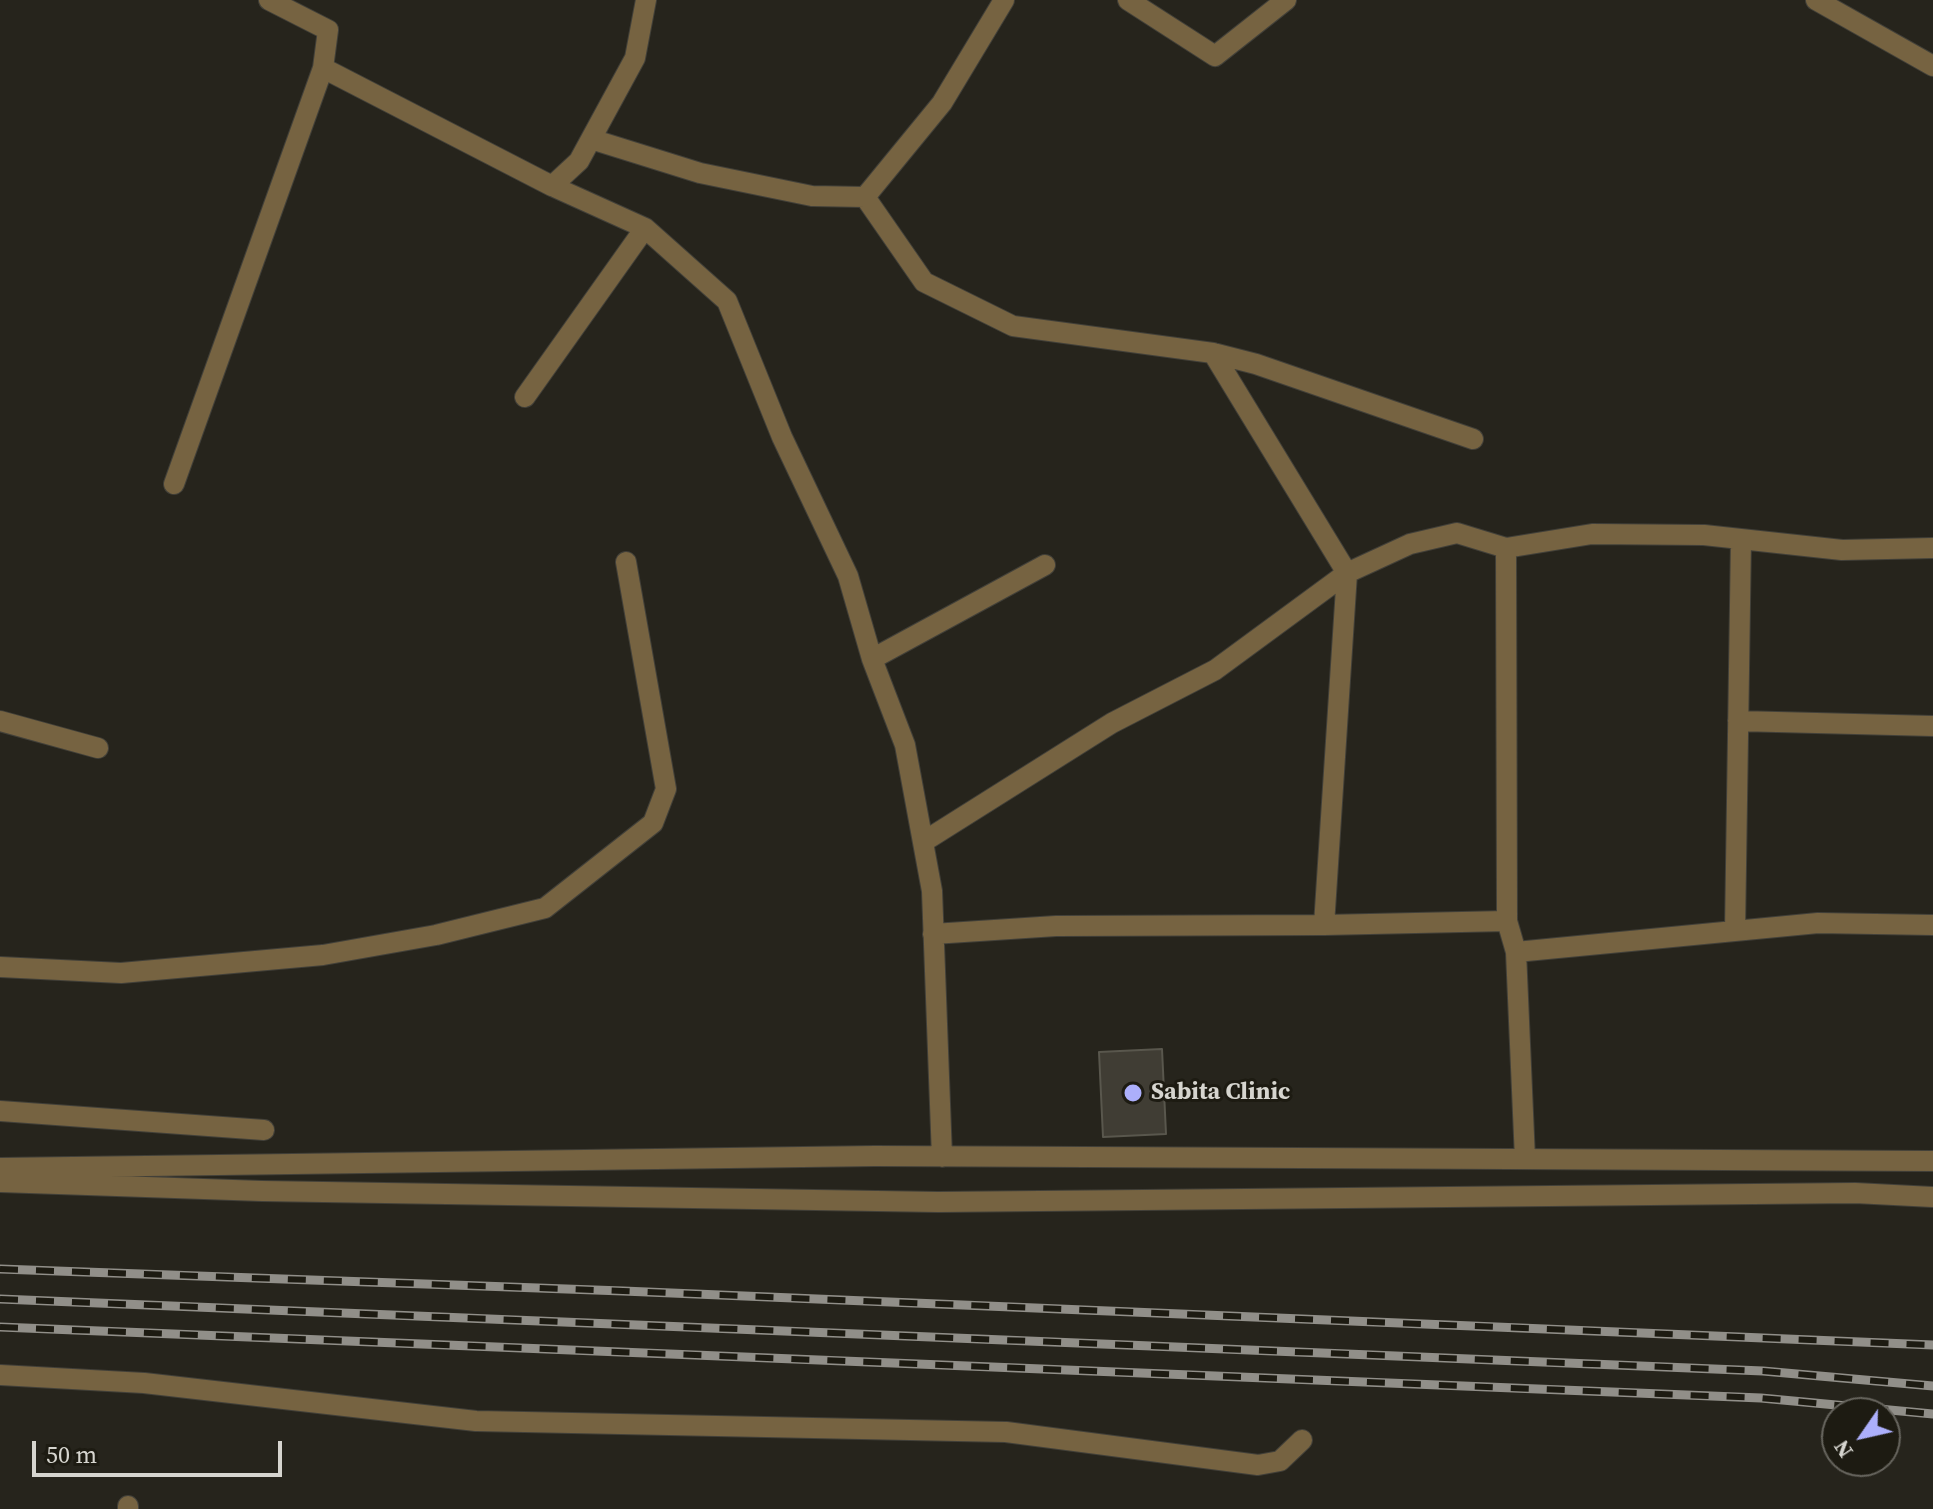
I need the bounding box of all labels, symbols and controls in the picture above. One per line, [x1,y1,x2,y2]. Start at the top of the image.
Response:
place label: Sabita Clinic [1151,1079,1290,1107]
marker: Sabita Clinic [1122,1082,1144,1104]
north arrow [1821,1397,1901,1477]
scale bar [36,1425,286,1475]
text: N [1826,1434,1860,1464]
text: 50 m [46,1438,97,1471]

